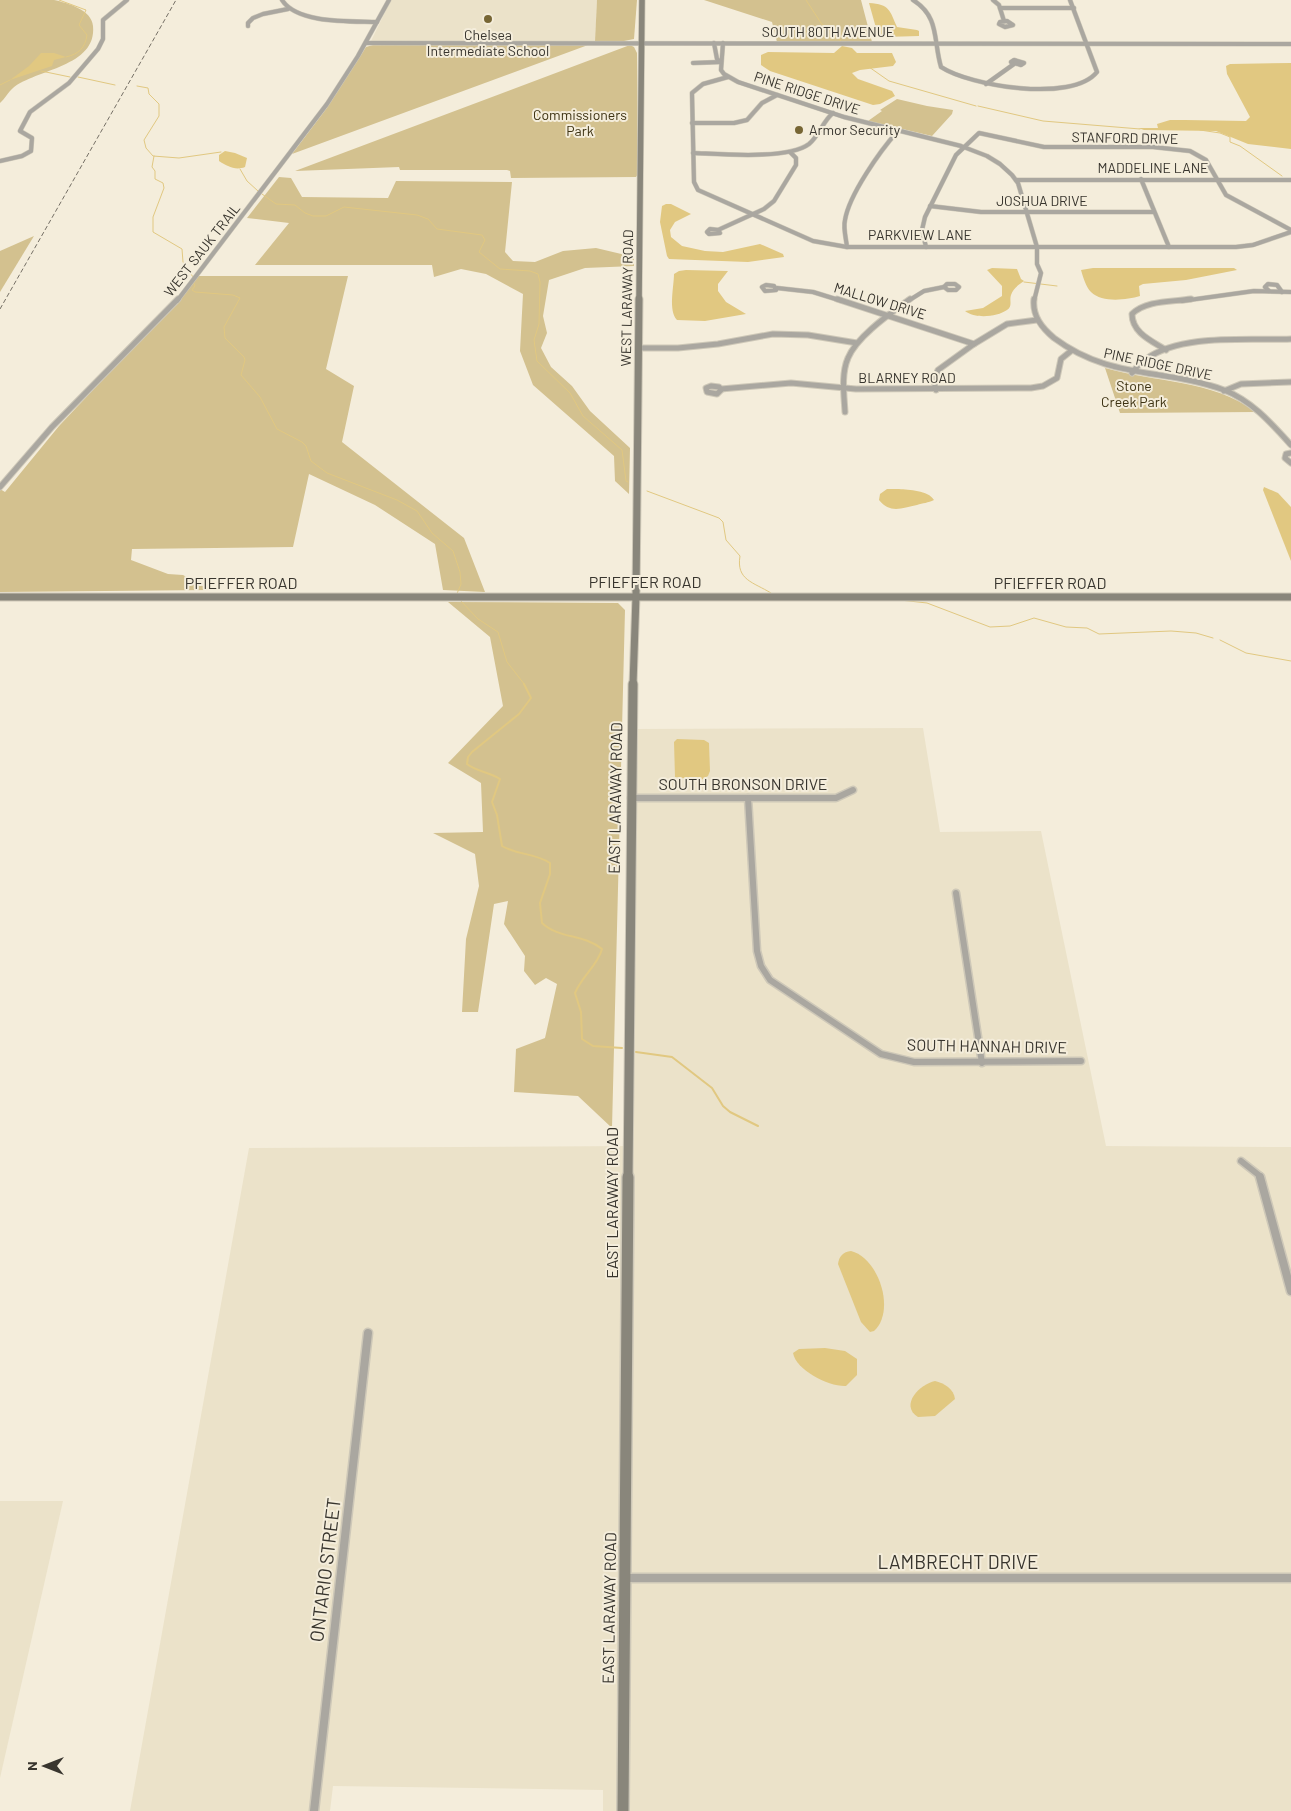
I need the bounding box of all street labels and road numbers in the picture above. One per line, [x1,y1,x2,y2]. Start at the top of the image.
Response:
street label: SOUTH 80TH AVENUE [762,23,894,40]
street label: PINE RIDGE DRIVE [752,67,862,118]
street label: STANFORD DRIVE [1071,128,1179,147]
street label: MADDELINE LANE [1097,159,1209,176]
street label: JOSHUA DRIVE [996,192,1088,209]
street label: WEST SAUK TRAIL [160,200,243,300]
street label: PARKVIEW LANE [868,226,972,243]
street label: WEST LARAWAY ROAD [617,229,636,367]
street label: MALLOW DRIVE [832,278,928,323]
street label: PINE RIDGE DRIVE [1102,344,1214,383]
street label: BLARNEY ROAD [858,369,956,386]
street label: PFIEFFER ROAD [589,572,701,591]
street label: PFIEFFER ROAD [185,573,297,592]
street label: PFIEFFER ROAD [994,573,1106,592]
street label: EAST LARAWAY ROAD [604,722,625,874]
street label: SOUTH BRONSON DRIVE [658,774,828,793]
street label: SOUTH HANNAH DRIVE [907,1035,1067,1056]
street label: EAST LARAWAY ROAD [602,1127,621,1279]
street label: ONTARIO STREET [304,1497,345,1643]
street label: EAST LARAWAY ROAD [598,1532,619,1684]
street label: LAMBRECHT DRIVE [877,1550,1039,1573]

